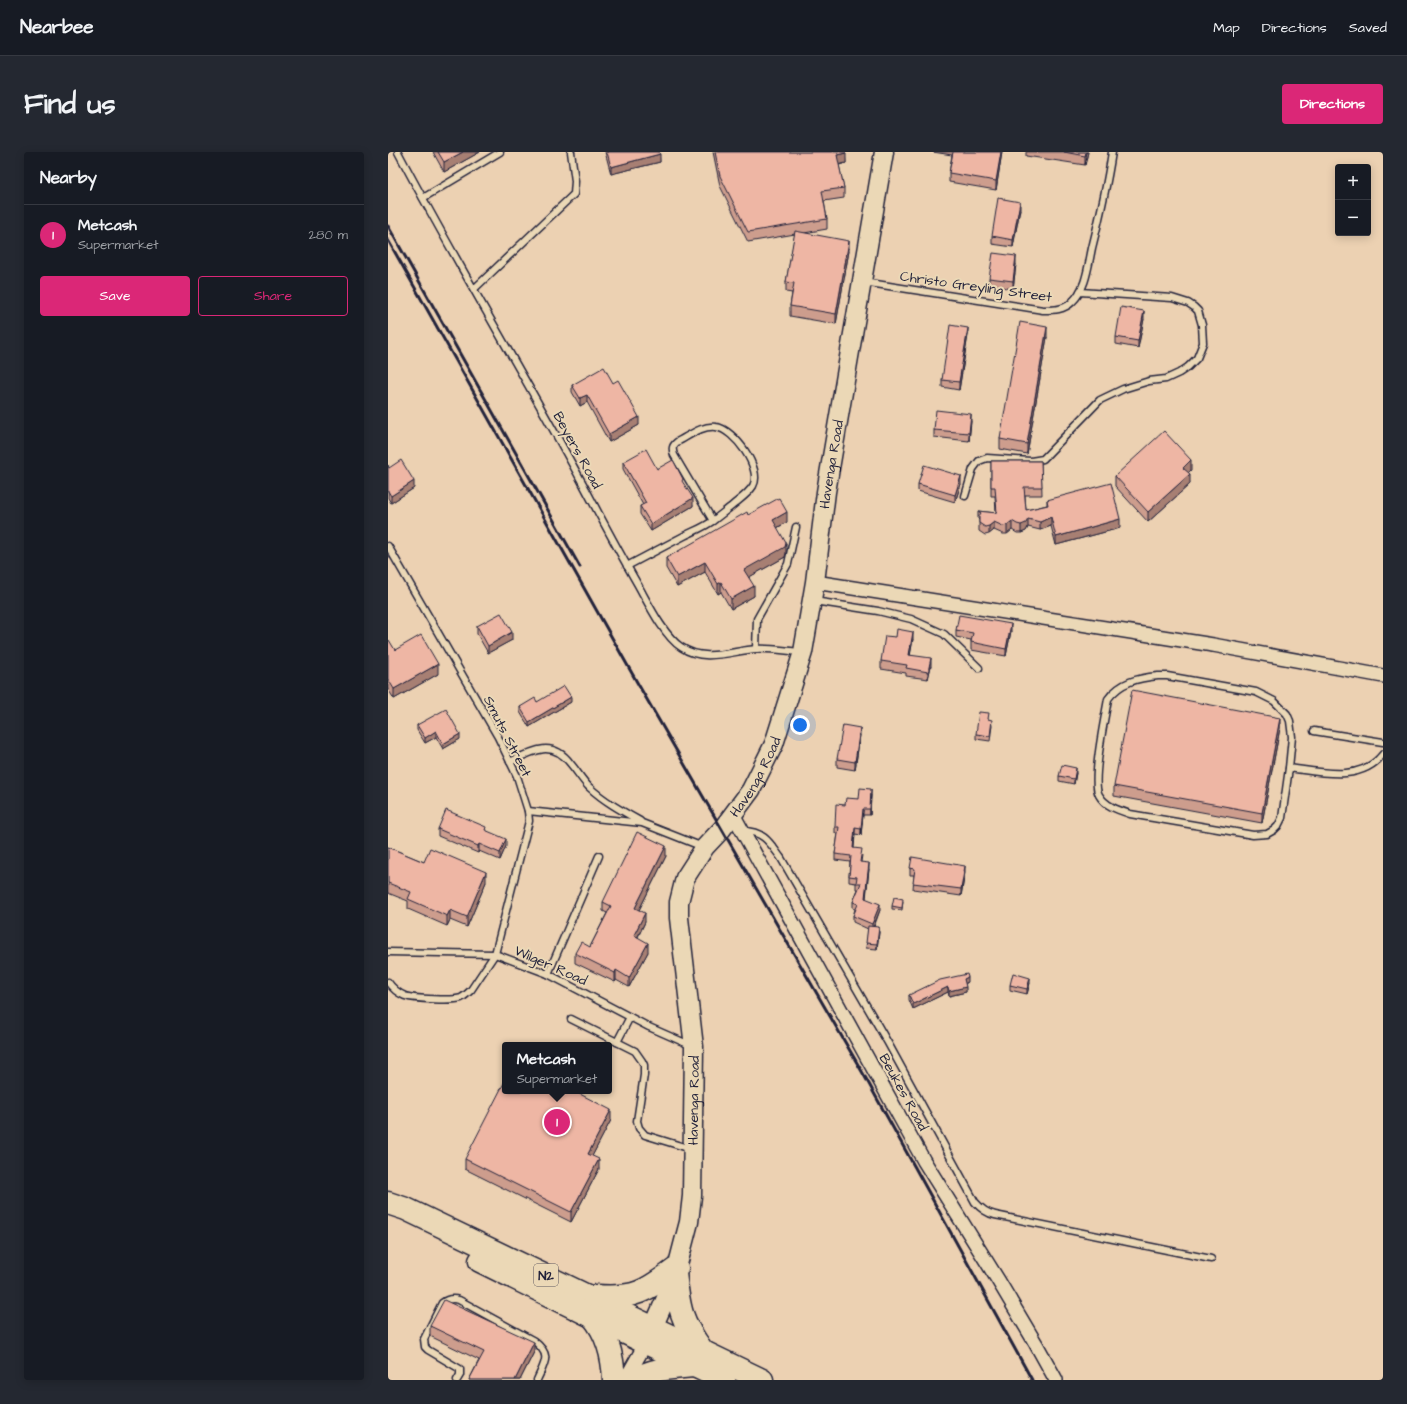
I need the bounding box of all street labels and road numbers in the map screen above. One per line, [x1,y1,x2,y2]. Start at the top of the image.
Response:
street label: Christo Greyling Street [899,266,1053,308]
street label: Beyers Road [548,408,607,493]
street label: Havenga Road [815,419,849,510]
street label: Smuts Street [478,692,536,781]
street label: Havenga Road [725,735,787,822]
street label: Wilger Road [511,941,590,991]
street label: Beukes Road [874,1050,933,1135]
street label: Havenga Road [684,1056,705,1145]
road number: N2 [534,1264,558,1286]

